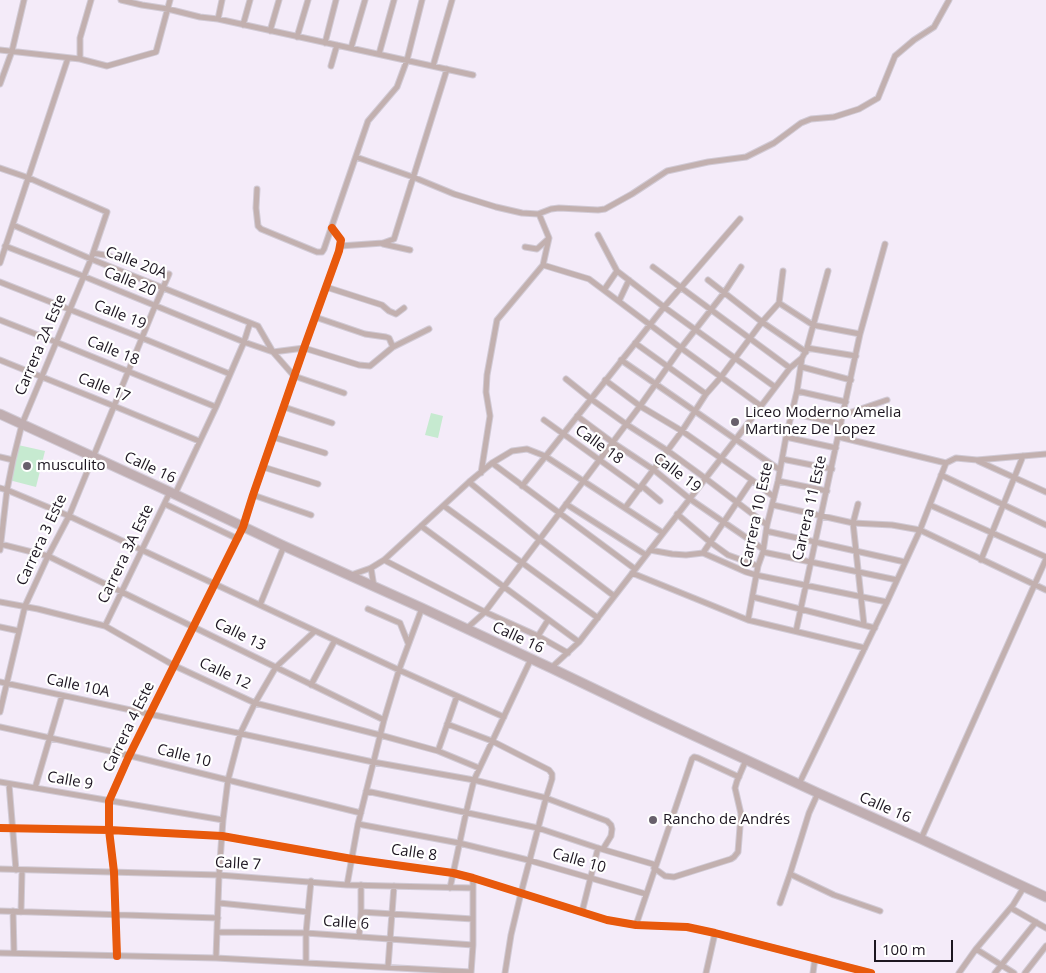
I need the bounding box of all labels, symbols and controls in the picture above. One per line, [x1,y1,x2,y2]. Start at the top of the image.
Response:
street label: Calle 20A [103,243,169,283]
street label: Calle 20 [101,263,159,301]
street label: Carrera 2A Este [12,292,70,398]
street label: Calle 19 [91,296,149,334]
street label: Calle 18 [84,332,142,370]
street label: Calle 17 [75,369,133,407]
place label: Liceo Moderno Amelia Martinez De Lopez [745,404,901,439]
marker: Liceo Moderno Amelia Martinez De Lopez [729,416,741,428]
street label: Calle 18 [572,422,626,468]
street label: Calle 16 [121,448,179,488]
street label: Calle 19 [650,449,704,497]
street label: Carrera 11 Este [789,454,831,562]
place label: musculito [37,457,106,475]
marker: musculito [21,460,33,472]
street label: Carrera 10 Este [737,461,777,569]
street label: Carrera 3 Este [13,492,71,588]
street label: Carrera 3A Este [94,502,158,606]
street label: Calle 13 [211,615,269,655]
street label: Calle 16 [489,618,547,658]
street label: Calle 12 [196,654,254,694]
street label: Calle 10A [45,671,111,701]
street label: Carrera 4 Este [99,679,159,775]
street label: Calle 10 [155,741,213,771]
street label: Calle 9 [46,768,94,794]
street label: Calle 16 [856,789,914,827]
place label: Rancho de Andrés [663,811,790,829]
marker: Rancho de Andrés [647,814,659,826]
street label: Calle 8 [390,841,438,865]
street label: Calle 10 [550,845,608,877]
street label: Calle 7 [214,854,262,874]
street label: Calle 6 [322,912,370,934]
scale bar [876,930,955,962]
text: 100 m [882,939,926,959]

